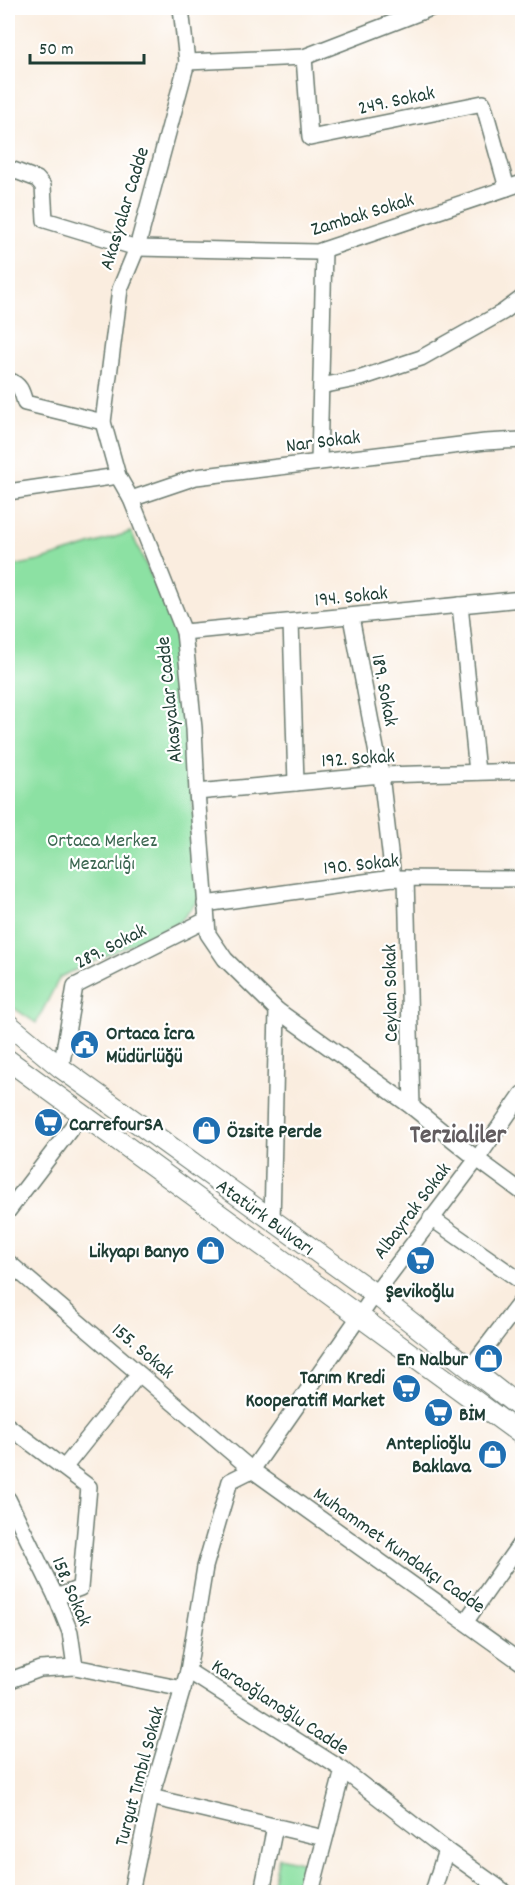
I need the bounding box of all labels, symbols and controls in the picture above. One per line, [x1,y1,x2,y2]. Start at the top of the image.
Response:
scale bar [30,27,144,65]
text: 50 m [39,38,74,63]
street label: 249. Sokak [356,80,437,124]
street label: Akasyalar Cadde [94,144,158,274]
street label: Zambak Sokak [308,187,418,245]
street label: Nar Sokak [285,425,362,461]
street label: 194. Sokak [313,580,389,616]
street label: Akasyalar Cadde [150,635,192,764]
street label: 189. Sokak [362,652,404,729]
street label: 192. Sokak [320,743,396,777]
park label: Ortaca Merkez Mezarlığı [47,828,157,879]
street label: 190. Sokak [322,848,400,884]
street label: 289. Sokak [71,918,152,978]
street label: Ceylan Sokak [377,944,407,1042]
place label: Ortaca İcra Müdürlüğü [106,1021,195,1072]
public building icon: Ortaca İcra Müdürlüğü [69,1028,101,1060]
supermarket icon: CarrefourSA [32,1107,64,1139]
place label: CarrefourSA [69,1112,164,1140]
shop icon: Özsite Perde [190,1114,222,1146]
district label: Terzialiler [410,1118,507,1155]
place label: Özsite Perde [227,1119,322,1147]
street label: Albayrak Sokak [368,1157,459,1266]
street label: Atatürk Bulvarı [209,1173,319,1264]
shop icon: Likyapı Banyo [194,1234,226,1266]
place label: Likyapı Banyo [89,1239,189,1267]
supermarket icon: Şevikoğlu [404,1244,436,1276]
place label: Şevikoğlu [386,1279,454,1307]
street label: 155. Sokak [105,1318,180,1387]
shop icon: En Nalbur [473,1342,505,1374]
place label: En Nalbur [396,1347,469,1375]
place label: Tarım Kredi Kooperatifi Market [245,1365,386,1416]
supermarket icon: Tarım Kredi Kooperatifi Market [390,1372,422,1404]
supermarket icon: BİM [422,1397,454,1429]
place label: BİM [459,1402,486,1430]
place label: Anteplioğlu Baklava [386,1431,472,1482]
shop icon: Anteplioğlu Baklava [476,1438,508,1470]
street label: Muhammet Kundakçı Cadde [307,1481,490,1622]
street label: 158. Sokak [43,1553,97,1631]
street label: Karaoğlanoğlu Cadde [205,1654,354,1764]
street label: Turgut Tımbıl Sokak [109,1704,173,1850]

